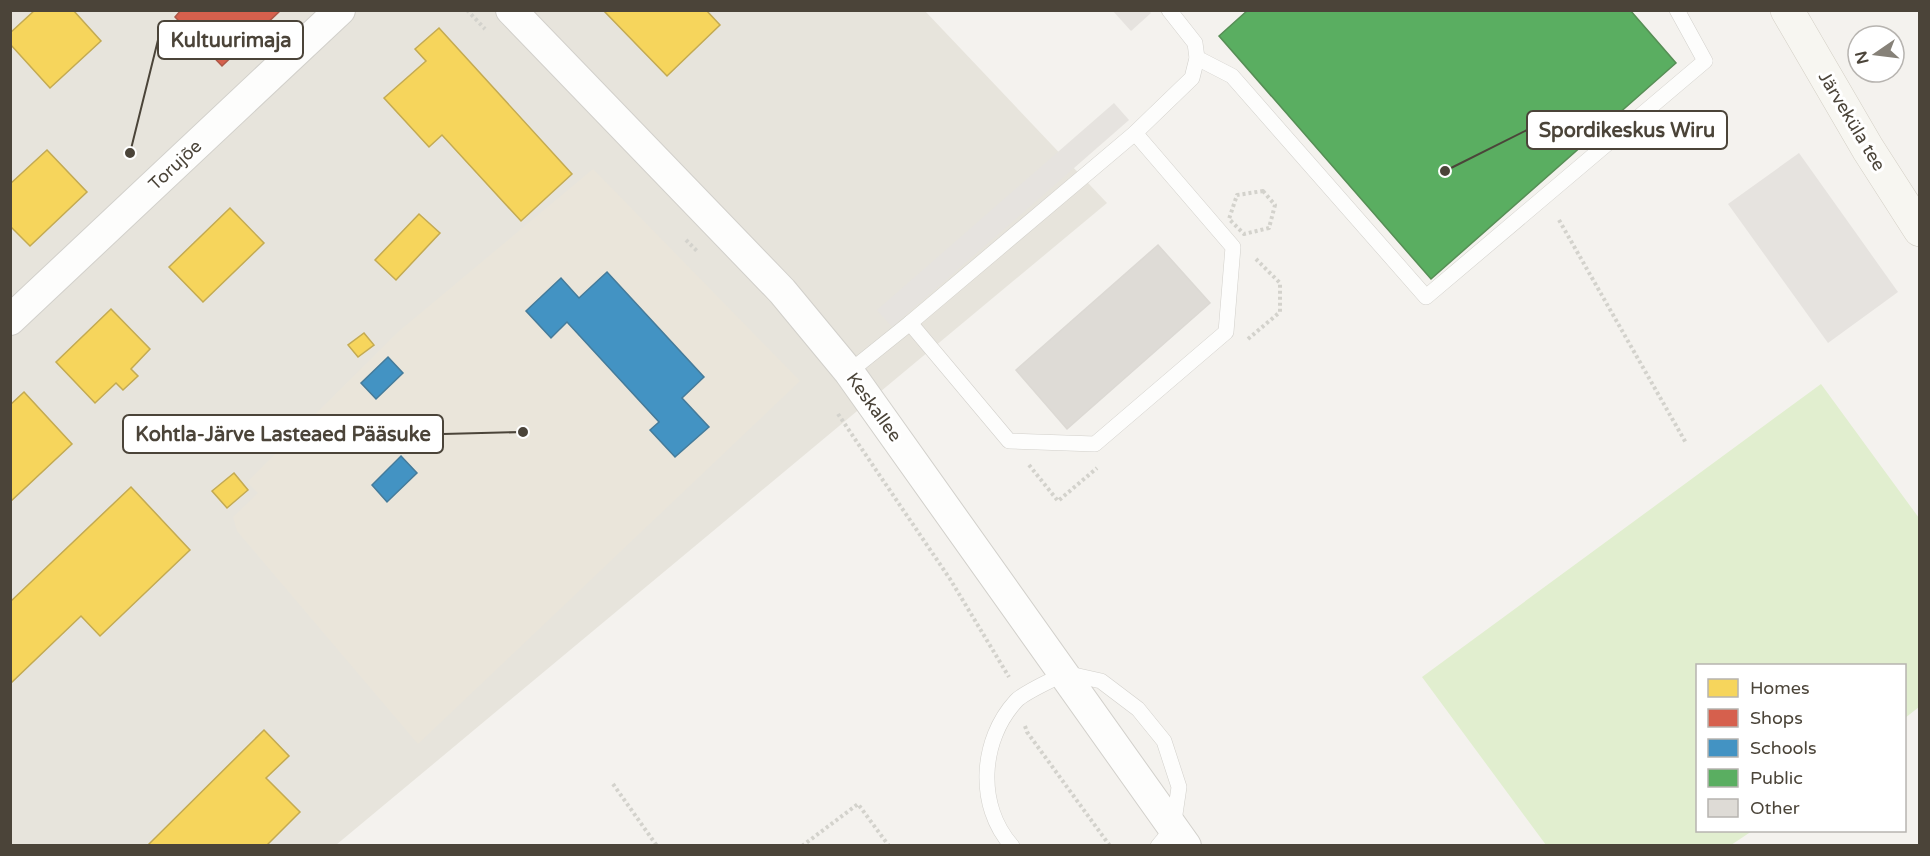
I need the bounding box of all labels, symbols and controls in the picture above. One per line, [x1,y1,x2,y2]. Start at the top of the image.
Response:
callout: Kultuurimaja [158,21,303,59]
north arrow [1846,24,1906,84]
text: Kultuurimaja [170,29,292,53]
text: N [1851,49,1874,66]
street label: Järveküla tee [1814,67,1890,175]
callout: Spordikeskus Wiru [1527,111,1727,149]
text: Spordikeskus Wiru [1539,119,1715,143]
street label: Torujõe [144,135,206,195]
street label: Keskallee [842,368,906,446]
callout: Kohtla-Järve Lasteaed Pääsuke [123,415,443,453]
text: Kohtla-Järve Lasteaed Pääsuke [135,423,431,447]
legend [1696,664,1906,832]
text: Homes [1750,677,1810,699]
text: Shops [1750,707,1803,729]
text: Schools [1750,737,1817,759]
text: Public [1750,767,1803,789]
text: Other [1750,797,1800,819]

